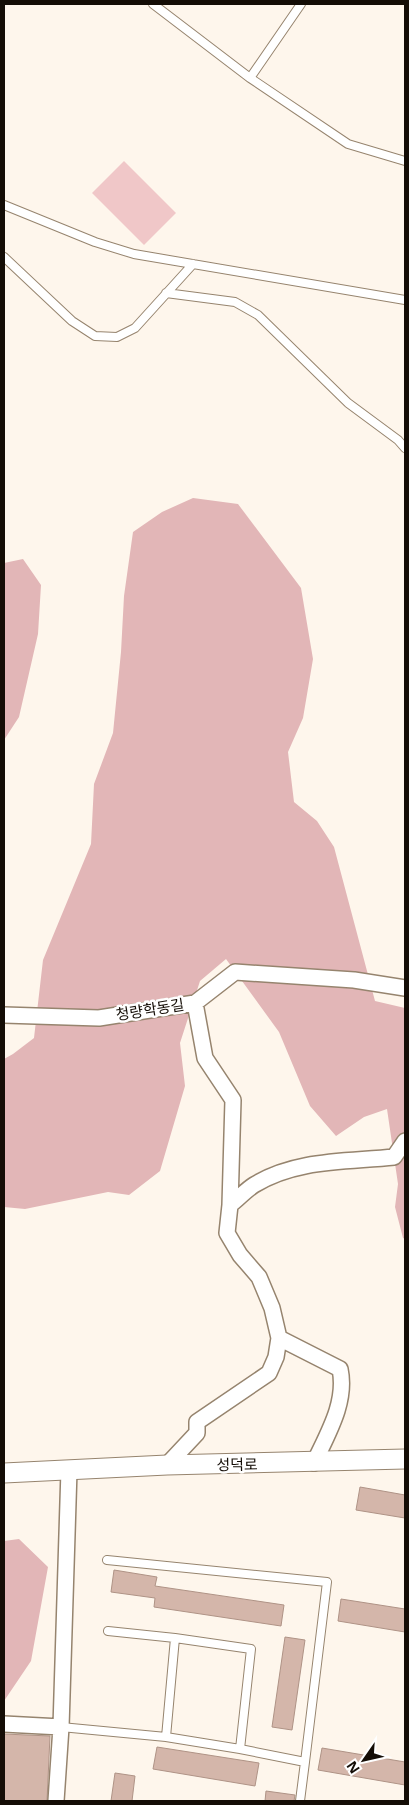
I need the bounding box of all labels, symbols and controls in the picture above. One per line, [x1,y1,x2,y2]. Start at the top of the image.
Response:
street label: 청량학동길 [114,994,185,1024]
street label: 성덕로 [216,1454,258,1474]
north arrow [339,1735,389,1785]
text: N [342,1758,364,1778]

